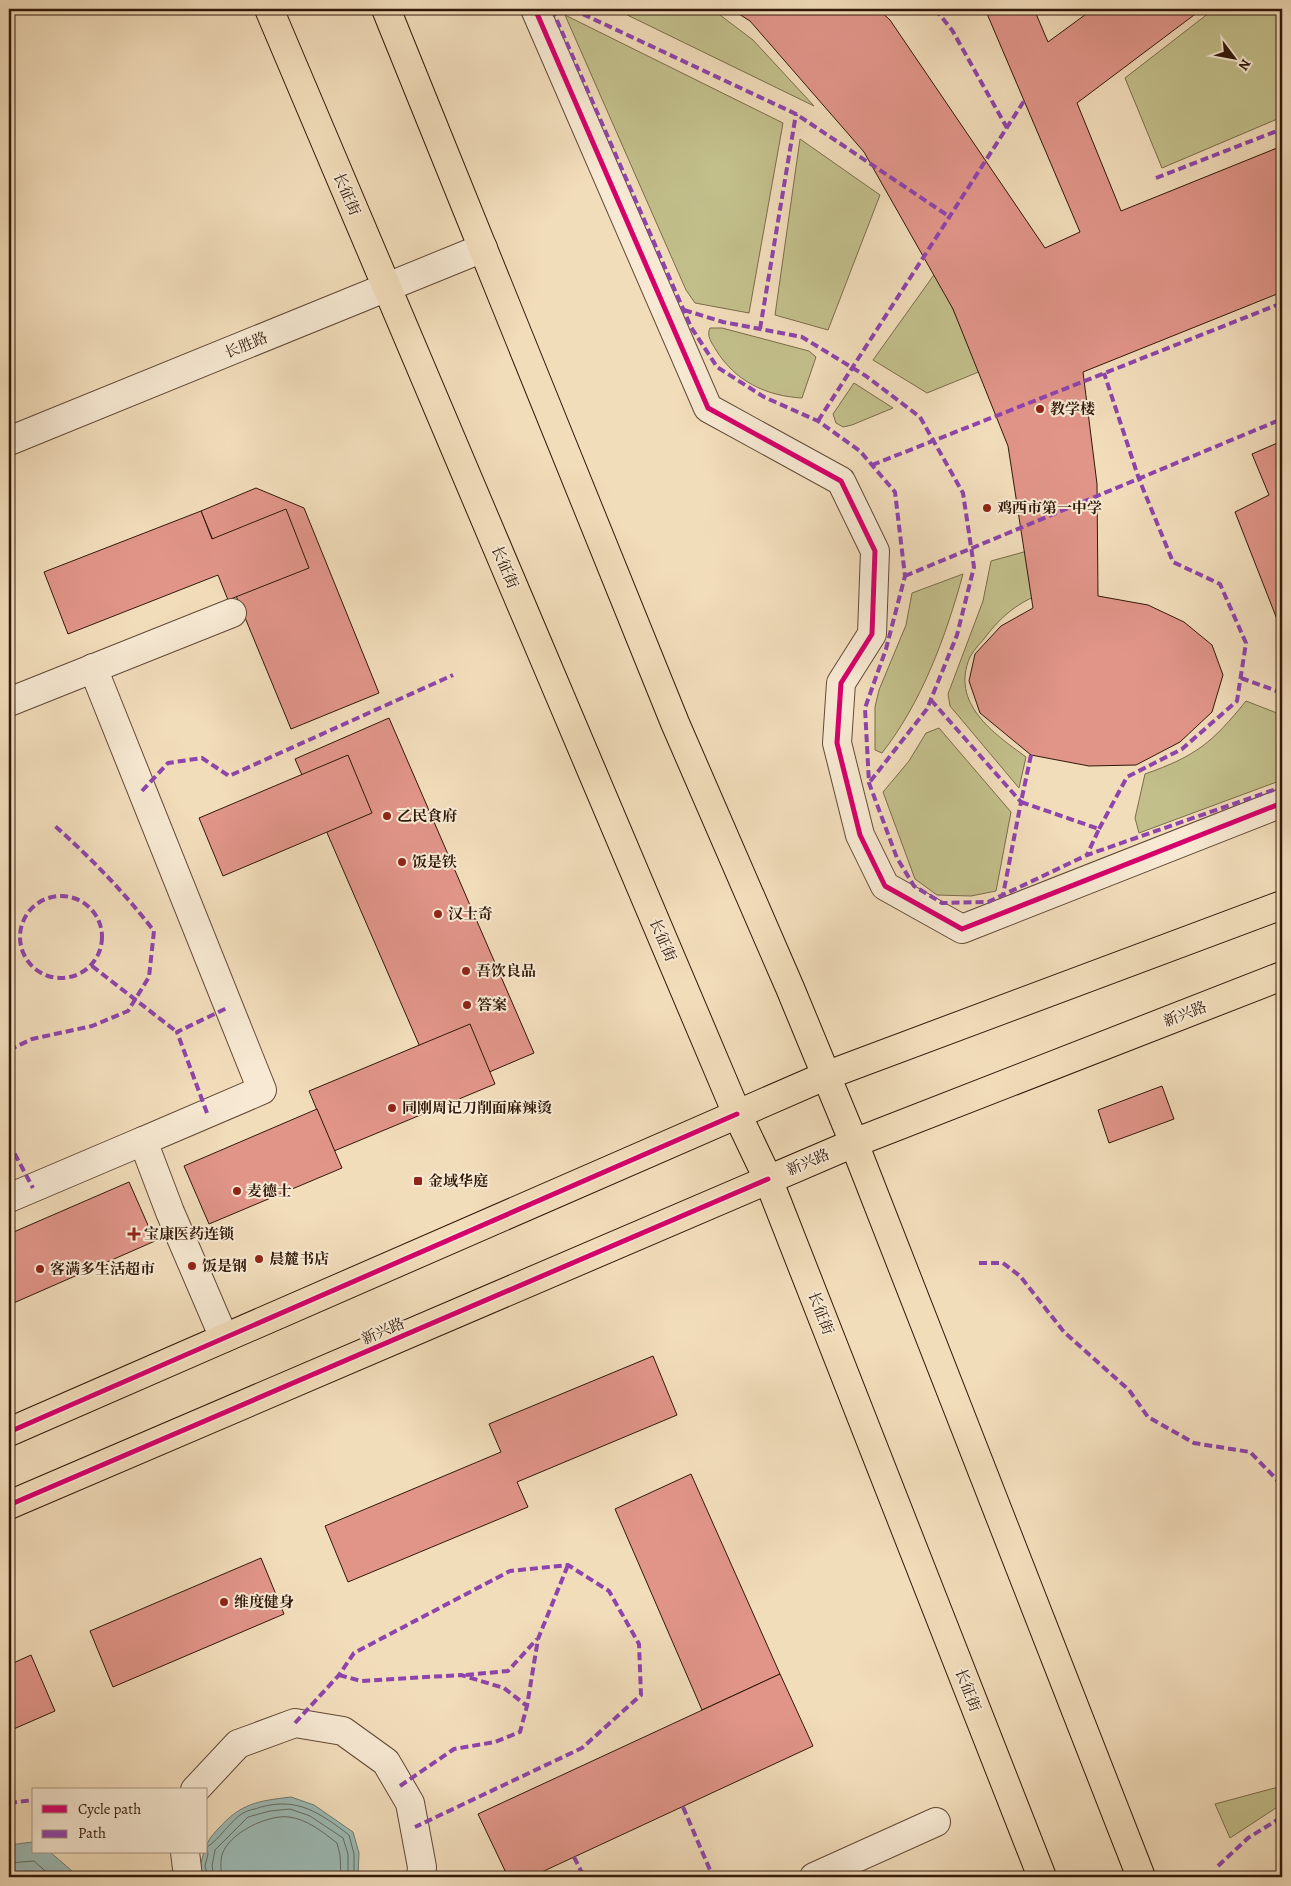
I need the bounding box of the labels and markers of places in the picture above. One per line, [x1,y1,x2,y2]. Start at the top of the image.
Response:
place label: 教学楼 [1050,399,1095,419]
marker: 教学楼 [1034,403,1046,415]
place label: 鸡西市第一中学 [997,498,1102,518]
marker: 鸡西市第一中学 [981,502,993,514]
place label: 乙民食府 [397,806,457,826]
marker: 乙民食府 [381,810,393,822]
place label: 饭是铁 [412,852,457,872]
marker: 饭是铁 [396,856,408,868]
place label: 汉士奇 [448,904,493,924]
marker: 汉士奇 [432,908,444,920]
place label: 吾饮良品 [476,961,536,981]
marker: 吾饮良品 [460,965,472,977]
place label: 答案 [477,995,507,1015]
marker: 答案 [461,999,473,1011]
place label: 同刚周记刀削面麻辣烫 [402,1098,552,1118]
marker: 同刚周记刀削面麻辣烫 [386,1102,398,1114]
place label: 金域华庭 [428,1171,488,1191]
marker: 金域华庭 [412,1175,424,1187]
place label: 麦德士 [247,1181,292,1201]
marker: 麦德士 [231,1185,243,1197]
place label: 宝康医药连锁 [144,1224,234,1244]
marker: 宝康医药连锁 [128,1228,140,1240]
place label: 晨麓书店 [269,1249,329,1269]
marker: 晨麓书店 [253,1253,265,1265]
place label: 饭是钢 [202,1256,247,1276]
place label: 客满多生活超市 [50,1259,155,1279]
marker: 饭是钢 [186,1260,198,1272]
marker: 客满多生活超市 [34,1263,46,1275]
place label: 维度健身 [234,1592,294,1612]
marker: 维度健身 [218,1596,230,1608]

